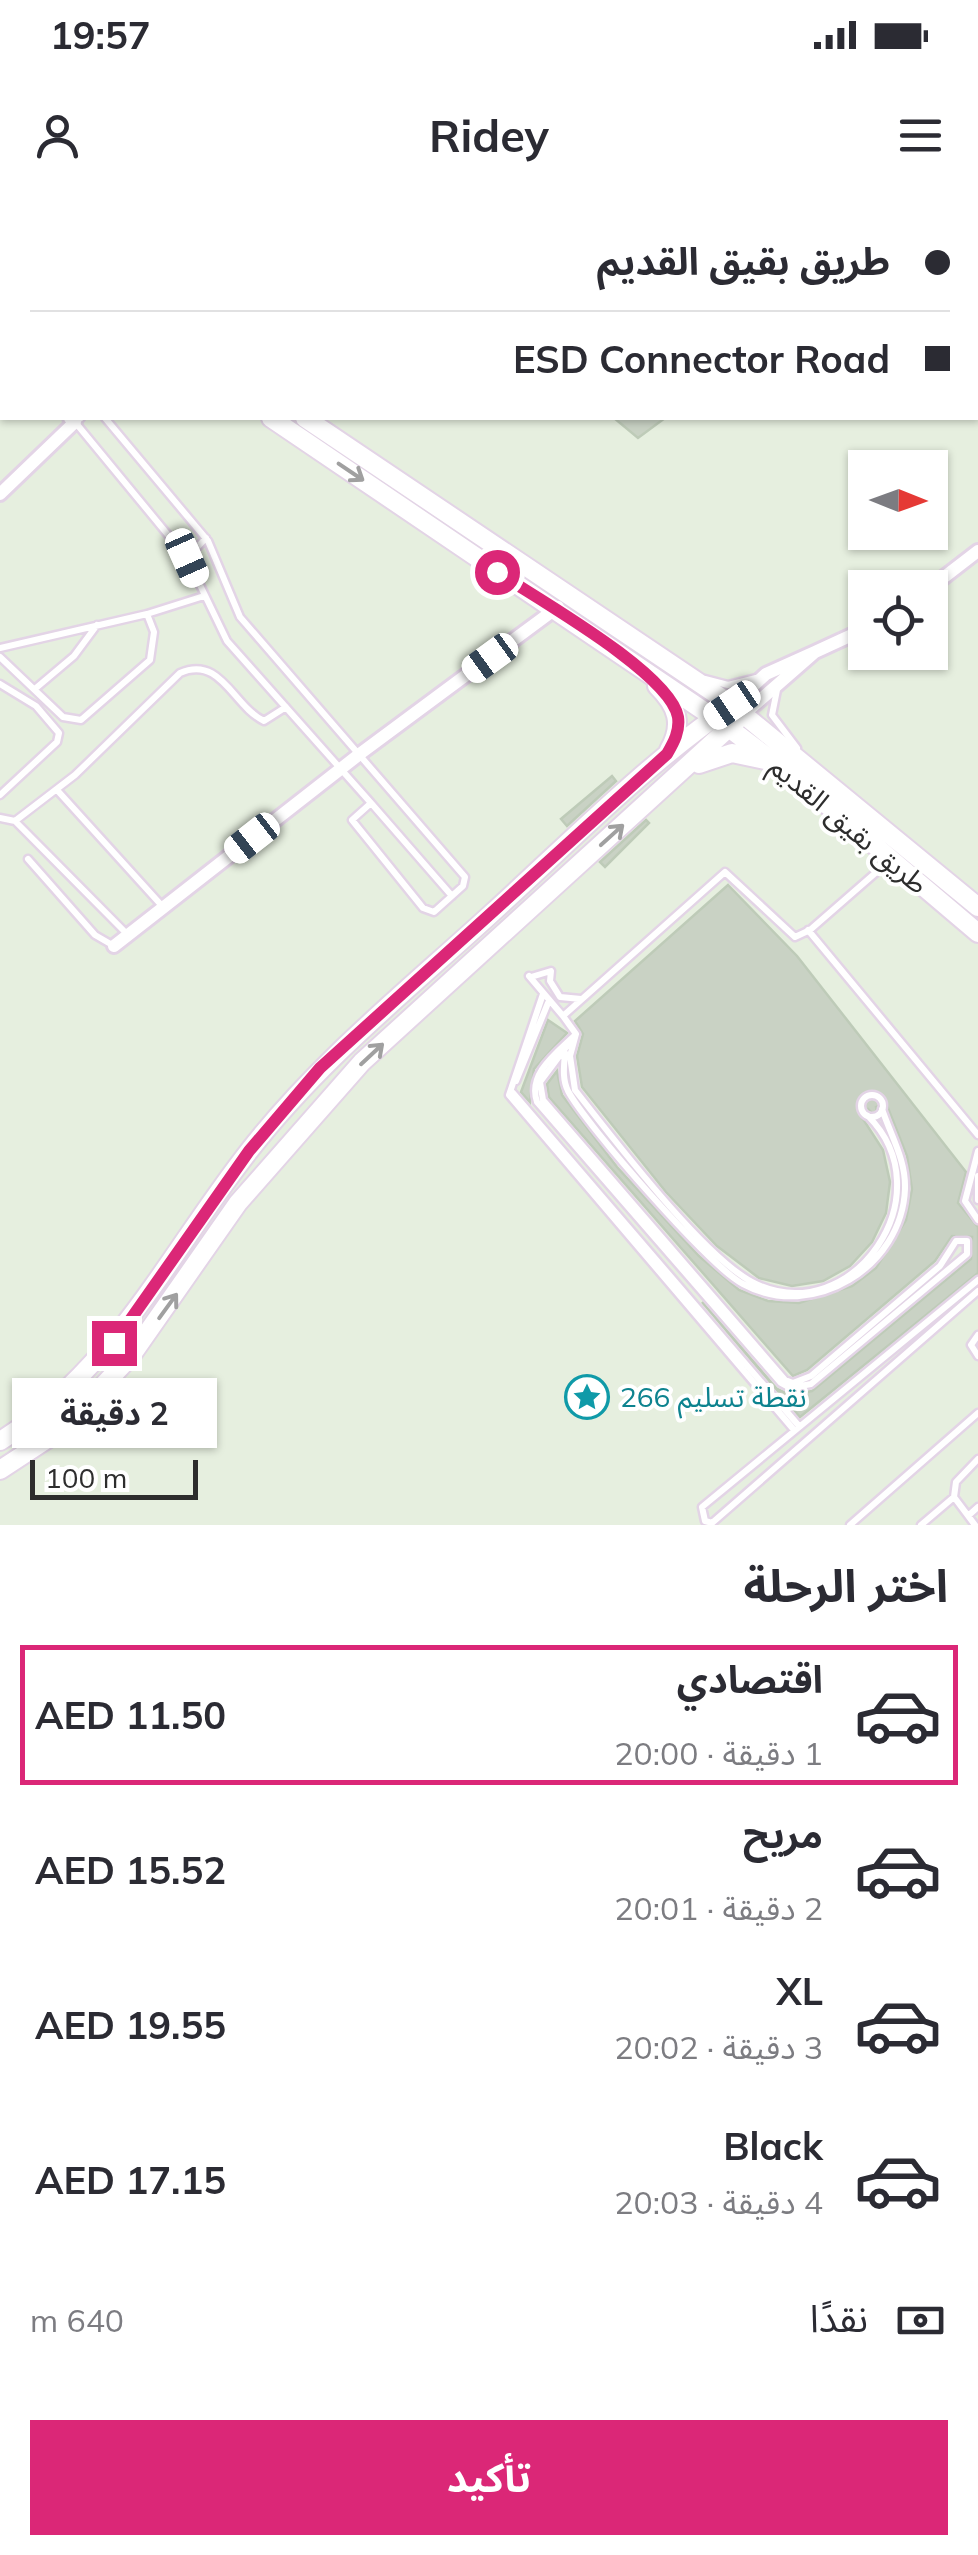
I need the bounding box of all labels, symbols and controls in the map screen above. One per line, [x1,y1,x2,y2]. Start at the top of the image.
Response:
text: 19:57 [50,11,151,59]
text: Ridey [429,107,549,163]
icon: person [30,108,85,163]
icon: menu [893,108,948,163]
text: طريق بقيق القديم [597,237,890,285]
text: ESD Connector Road [513,335,890,383]
north arrow [848,450,948,550]
map controls [848,450,948,670]
one-way arrow [337,462,365,483]
car [161,524,213,592]
route start [475,550,520,595]
button: locate [848,570,948,670]
car [457,628,523,688]
car [699,676,765,734]
street label: طريق بقيق القديم [760,748,936,905]
car [219,808,285,868]
one-way arrow [599,823,624,846]
one-way arrow [359,1042,384,1065]
one-way arrow [157,1292,178,1320]
route end [92,1321,137,1366]
place icon: نقطة تسليم 266 [564,1374,610,1420]
callout: 2 دقيقة [12,1378,216,1448]
place label: نقطة تسليم 266 [620,1379,807,1419]
text: 2 دقيقة [60,1393,169,1433]
scale bar [30,1455,198,1500]
text: 100 m [45,1460,127,1495]
text: اختر الرحلة [744,1557,948,1613]
text: اقتصادي [677,1655,823,1703]
icon: car [853,1670,943,1760]
text: AED 11.50 [35,1691,226,1739]
text: 1 دقيقة · 20:00 [614,1733,823,1773]
text: مريح [743,1810,823,1858]
icon: car [853,1825,943,1915]
text: AED 15.52 [35,1846,226,1894]
text: 2 دقيقة · 20:01 [614,1888,823,1928]
text: XL [776,1967,823,2015]
icon: car [853,1980,943,2070]
text: AED 19.55 [35,2001,226,2049]
text: 3 دقيقة · 20:02 [614,2027,823,2067]
text: Black [723,2122,823,2170]
icon: car [853,2135,943,2225]
text: AED 17.15 [35,2156,226,2204]
text: 4 دقيقة · 20:03 [614,2182,823,2222]
icon: cash [893,2293,948,2348]
text: نقدًا [810,2294,868,2342]
text: 640 m [30,2300,124,2340]
button: تأكيد [30,2420,948,2535]

